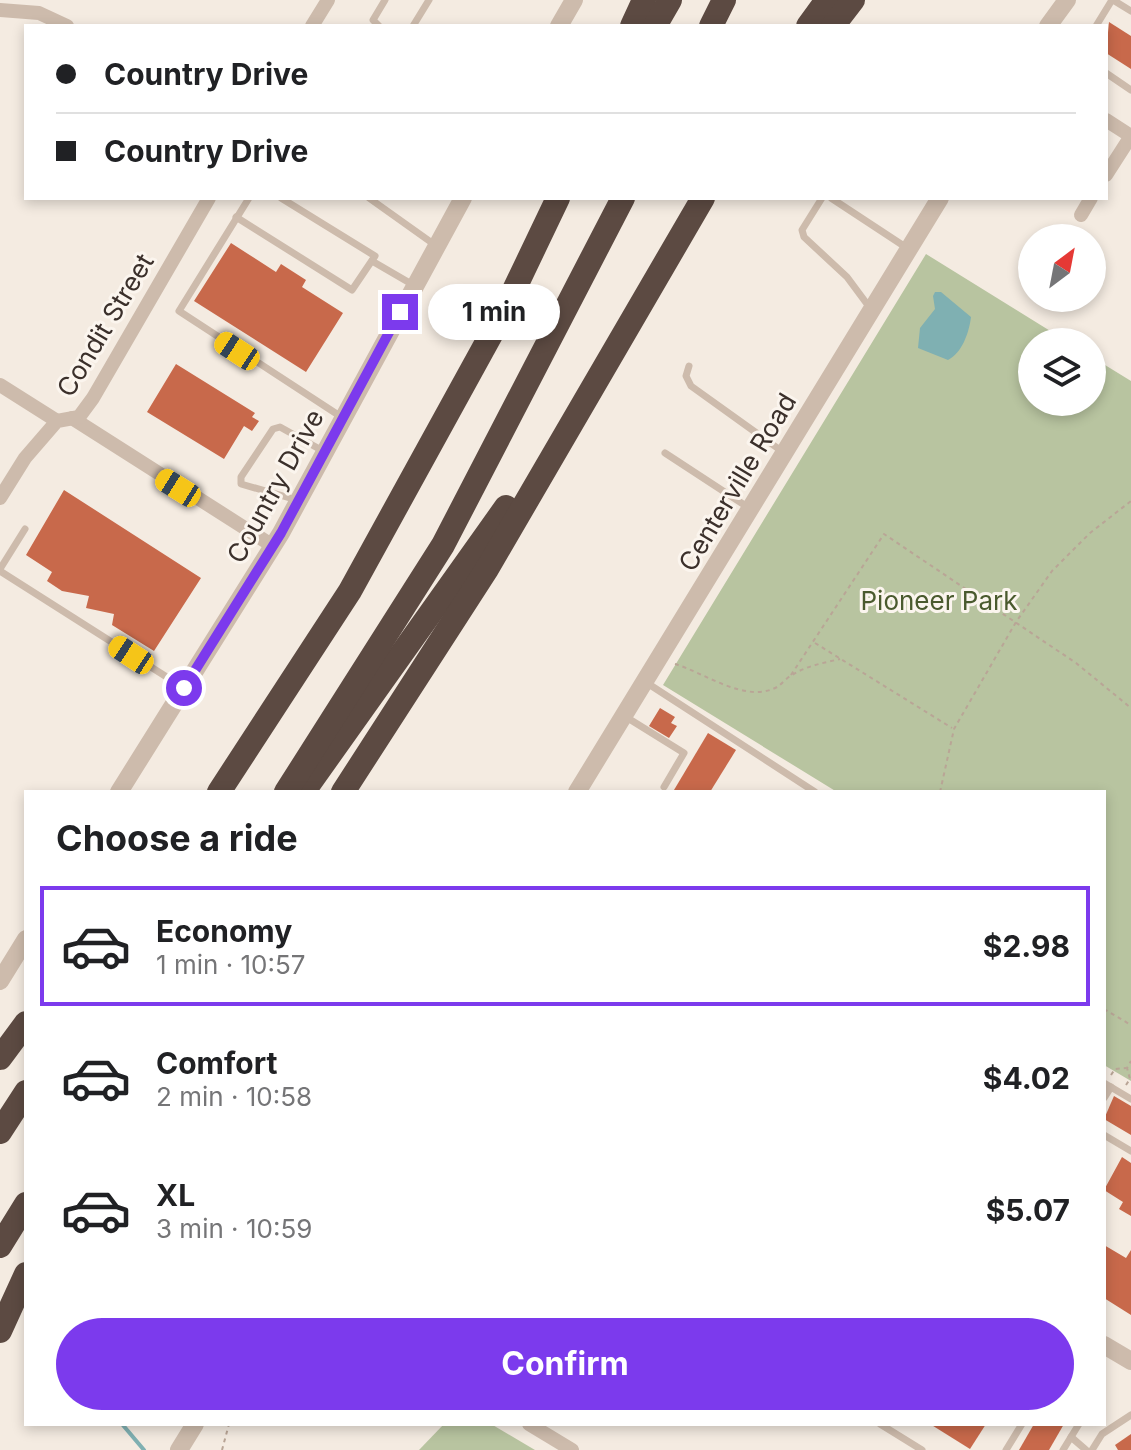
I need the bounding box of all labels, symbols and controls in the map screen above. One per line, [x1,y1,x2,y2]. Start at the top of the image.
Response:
text: Country Drive [104,56,308,92]
text: Country Drive [104,133,308,169]
north arrow [1018,224,1106,312]
map controls [1018,224,1106,416]
street label: Condit Street [50,248,160,402]
callout: 1 min [428,284,560,340]
route end [382,294,418,330]
text: 1 min [462,296,526,327]
car [210,328,264,374]
button: layers [1018,328,1106,416]
street label: Centerville Road [672,388,802,576]
street label: Country Drive [220,404,330,568]
car [151,465,205,511]
park label: Pioneer Park [861,585,1017,616]
car [104,632,158,678]
route start [166,670,202,706]
text: Choose a ride [56,816,298,860]
icon: car [60,910,132,982]
text: Economy [156,913,292,949]
text: $2.98 [983,928,1070,964]
text: 1 min · 10:57 [156,949,305,980]
icon: car [60,1042,132,1114]
text: Comfort [156,1045,277,1081]
text: $4.02 [983,1060,1070,1096]
text: 2 min · 10:58 [156,1081,312,1112]
icon: car [60,1174,132,1246]
text: XL [156,1177,195,1213]
text: $5.07 [986,1192,1070,1228]
text: 3 min · 10:59 [156,1213,312,1244]
button: Confirm [56,1318,1074,1410]

